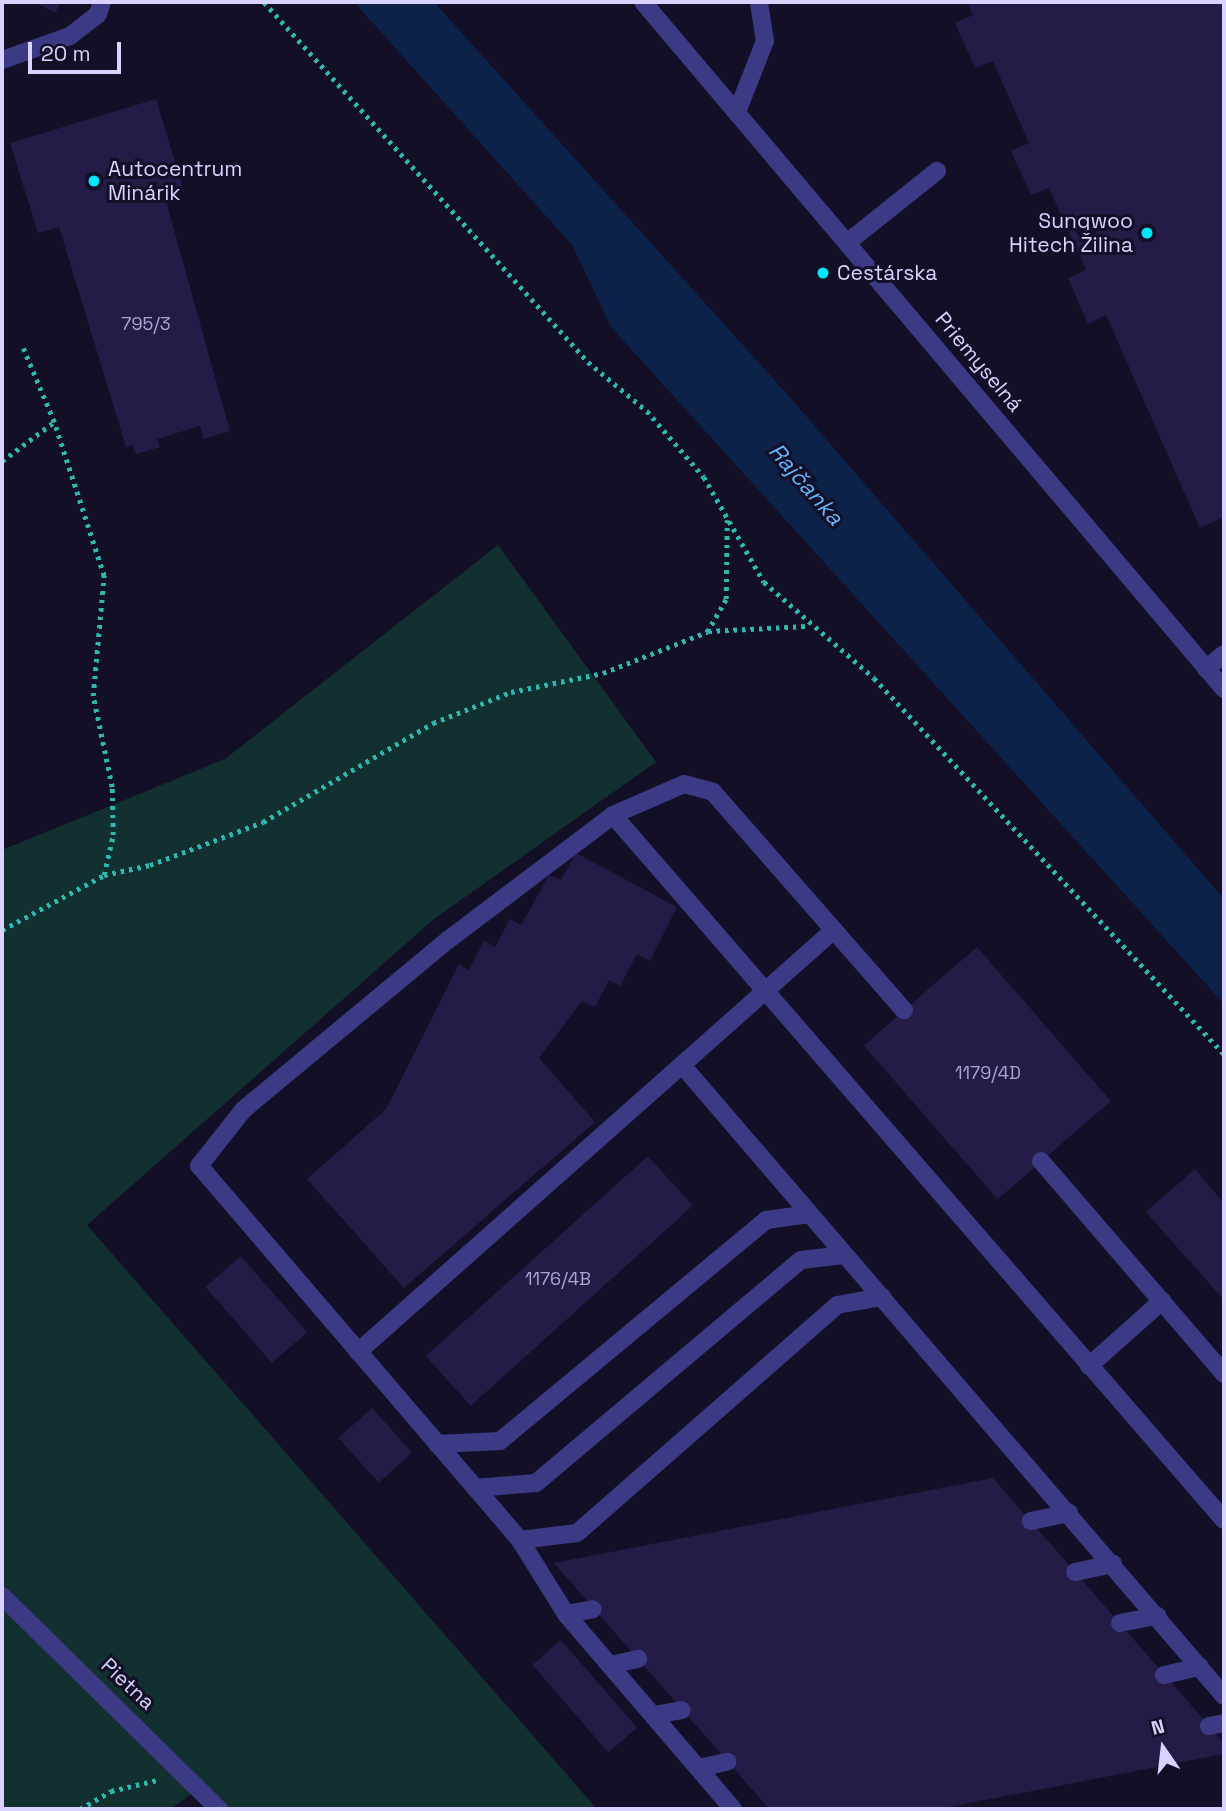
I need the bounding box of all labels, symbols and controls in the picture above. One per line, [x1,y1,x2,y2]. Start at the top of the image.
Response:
scale bar [32,28,124,72]
text: 20 m [41,40,91,67]
place label: Autocentrum Minárik [108,156,242,206]
marker: Autocentrum Minárik [86,173,102,189]
place label: Sungwoo Hitech Žilina [1009,208,1133,258]
marker: Sungwoo Hitech Žilina [1139,225,1155,241]
place label: Cestárska [837,260,937,286]
marker: Cestárska [815,265,831,281]
street label: Priemyselná [930,307,1028,417]
house number: 795/3 [121,313,171,335]
water label: Rajčanka [763,437,849,531]
house number: 1179/4D [955,1062,1021,1084]
house number: 1176/4B [525,1268,591,1290]
street label: Pietna [96,1653,160,1715]
north arrow [1128,1713,1198,1783]
text: N [1149,1713,1167,1741]

